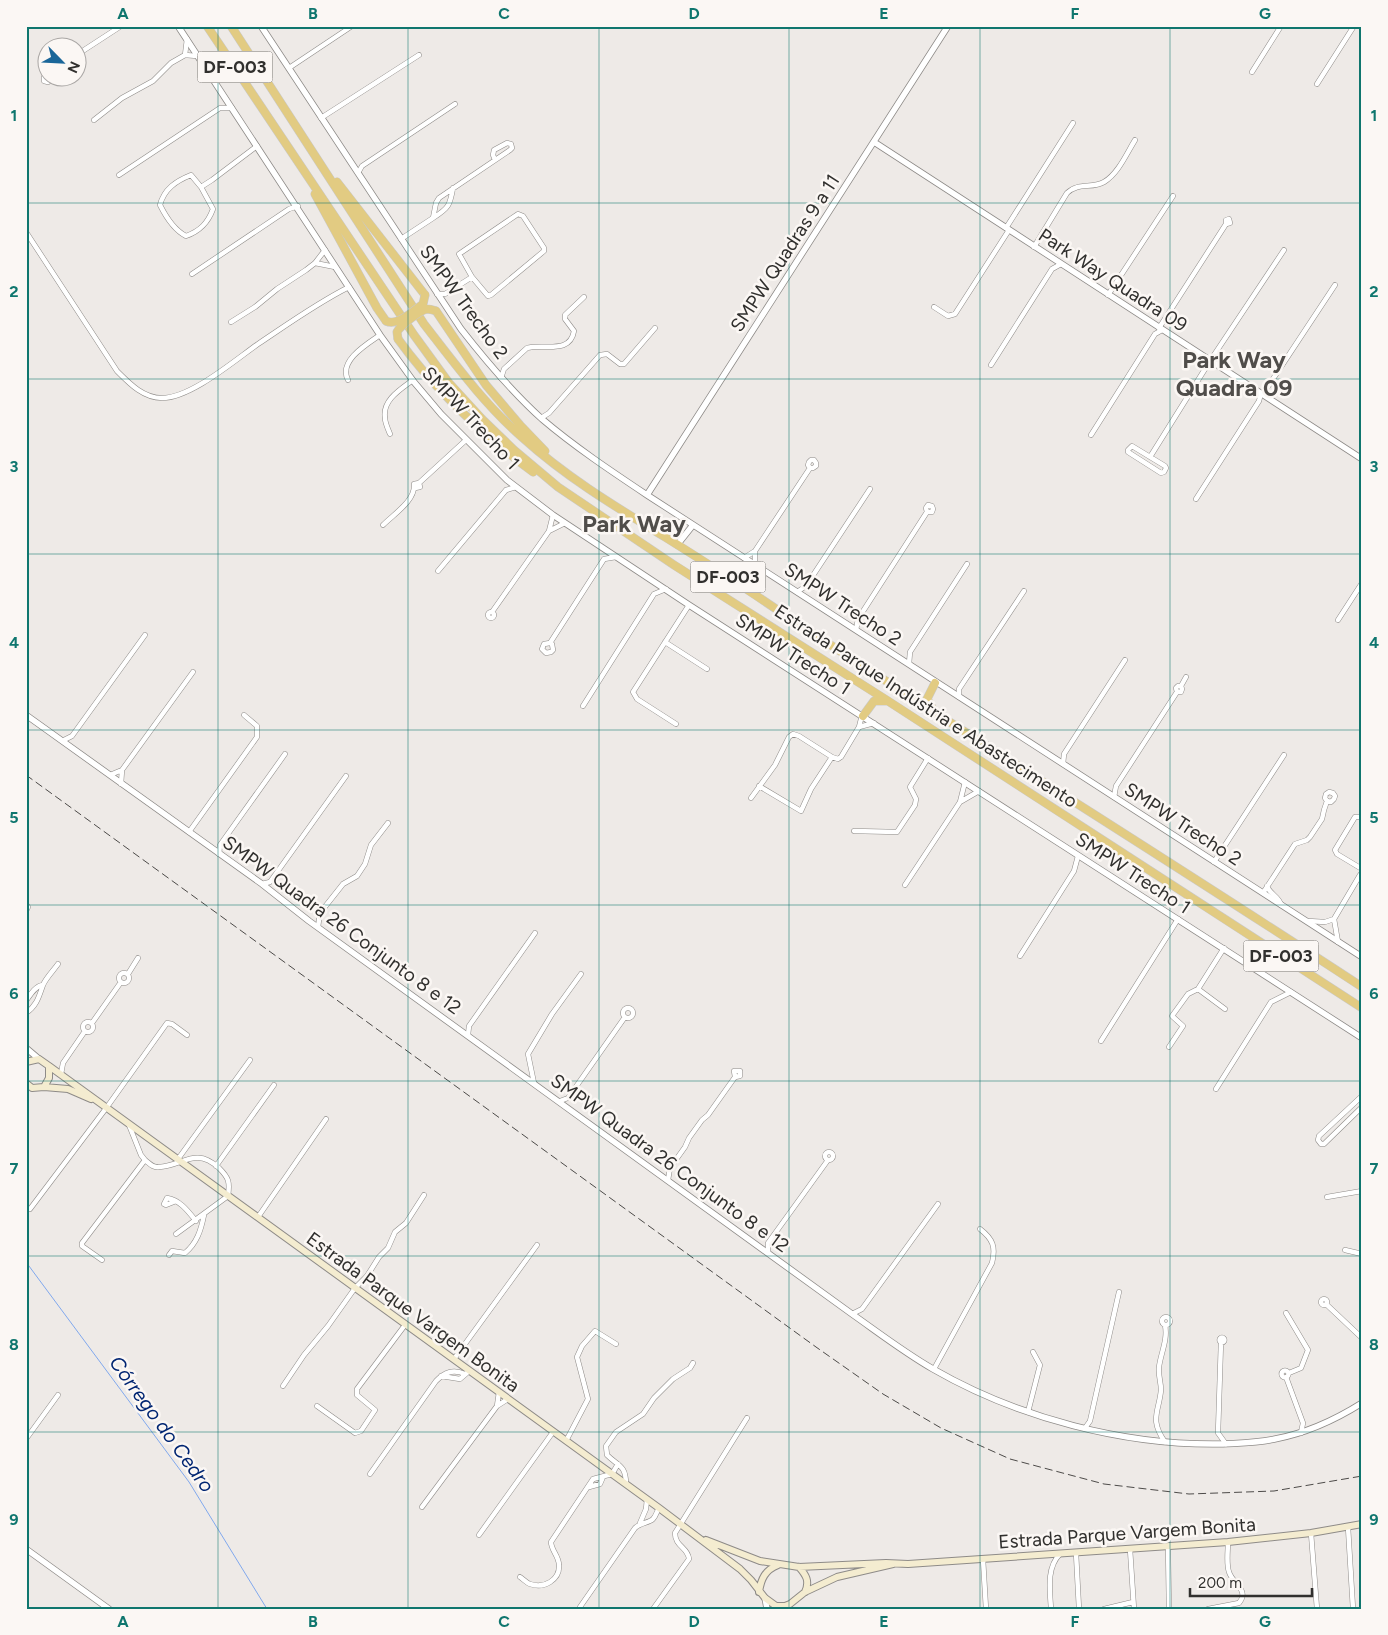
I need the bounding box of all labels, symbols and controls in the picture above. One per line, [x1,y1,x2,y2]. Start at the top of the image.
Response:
text: A [117,4,129,23]
text: B [308,4,318,23]
text: C [498,4,510,23]
text: D [688,4,700,23]
text: E [879,4,889,23]
text: F [1071,4,1080,23]
text: G [1259,4,1271,23]
north arrow [38,38,88,88]
road number: DF-003 [198,52,272,82]
text: N [63,59,83,75]
text: 1 [11,106,17,125]
text: 1 [1371,106,1377,125]
street label: SMPW Quadras 9 a 11 [725,170,845,336]
street label: Park Way Quadra 09 [1034,223,1192,337]
street label: SMPW Trecho 2 [415,241,513,363]
text: 2 [9,282,19,301]
text: 2 [1369,282,1379,301]
district label: Park Way Quadra 09 [1176,345,1292,402]
street label: SMPW Trecho 1 [417,362,525,474]
text: 3 [10,457,19,476]
text: 3 [1370,457,1379,476]
district label: Park Way [582,509,686,538]
street label: SMPW Trecho 2 [780,558,906,650]
road number: DF-003 [690,562,766,592]
street label: Estrada Parque Indústria e Abastecimento [770,599,1082,813]
street label: SMPW Trecho 1 [731,608,855,700]
text: 4 [9,633,19,652]
text: 4 [1369,633,1379,652]
street label: SMPW Trecho 2 [1120,778,1246,870]
text: 5 [9,808,19,827]
text: 5 [1369,808,1379,827]
street label: SMPW Trecho 1 [1071,827,1195,919]
street label: SMPW Quadra 26 Conjunto 8 e 12 [218,831,466,1019]
road number: DF-003 [1244,940,1318,971]
text: 6 [9,984,19,1003]
text: 6 [1369,984,1379,1003]
street label: SMPW Quadra 26 Conjunto 8 e 12 [546,1069,794,1257]
text: 7 [10,1159,19,1178]
text: 7 [1370,1159,1379,1178]
street label: Estrada Parque Vargem Bonita [302,1227,524,1397]
text: 8 [9,1335,19,1354]
text: 8 [1369,1335,1379,1354]
water label: Córrego do Cedro [104,1351,220,1497]
text: 9 [9,1510,19,1529]
text: 9 [1369,1510,1379,1529]
street label: Estrada Parque Vargem Bonita [998,1513,1256,1553]
scale bar [1190,1565,1313,1597]
text: 200 m [1198,1574,1242,1592]
text: A [117,1612,129,1631]
text: B [308,1612,318,1631]
text: C [498,1612,510,1631]
text: D [688,1612,700,1631]
text: E [879,1612,889,1631]
text: F [1071,1612,1080,1631]
text: G [1259,1612,1271,1631]

